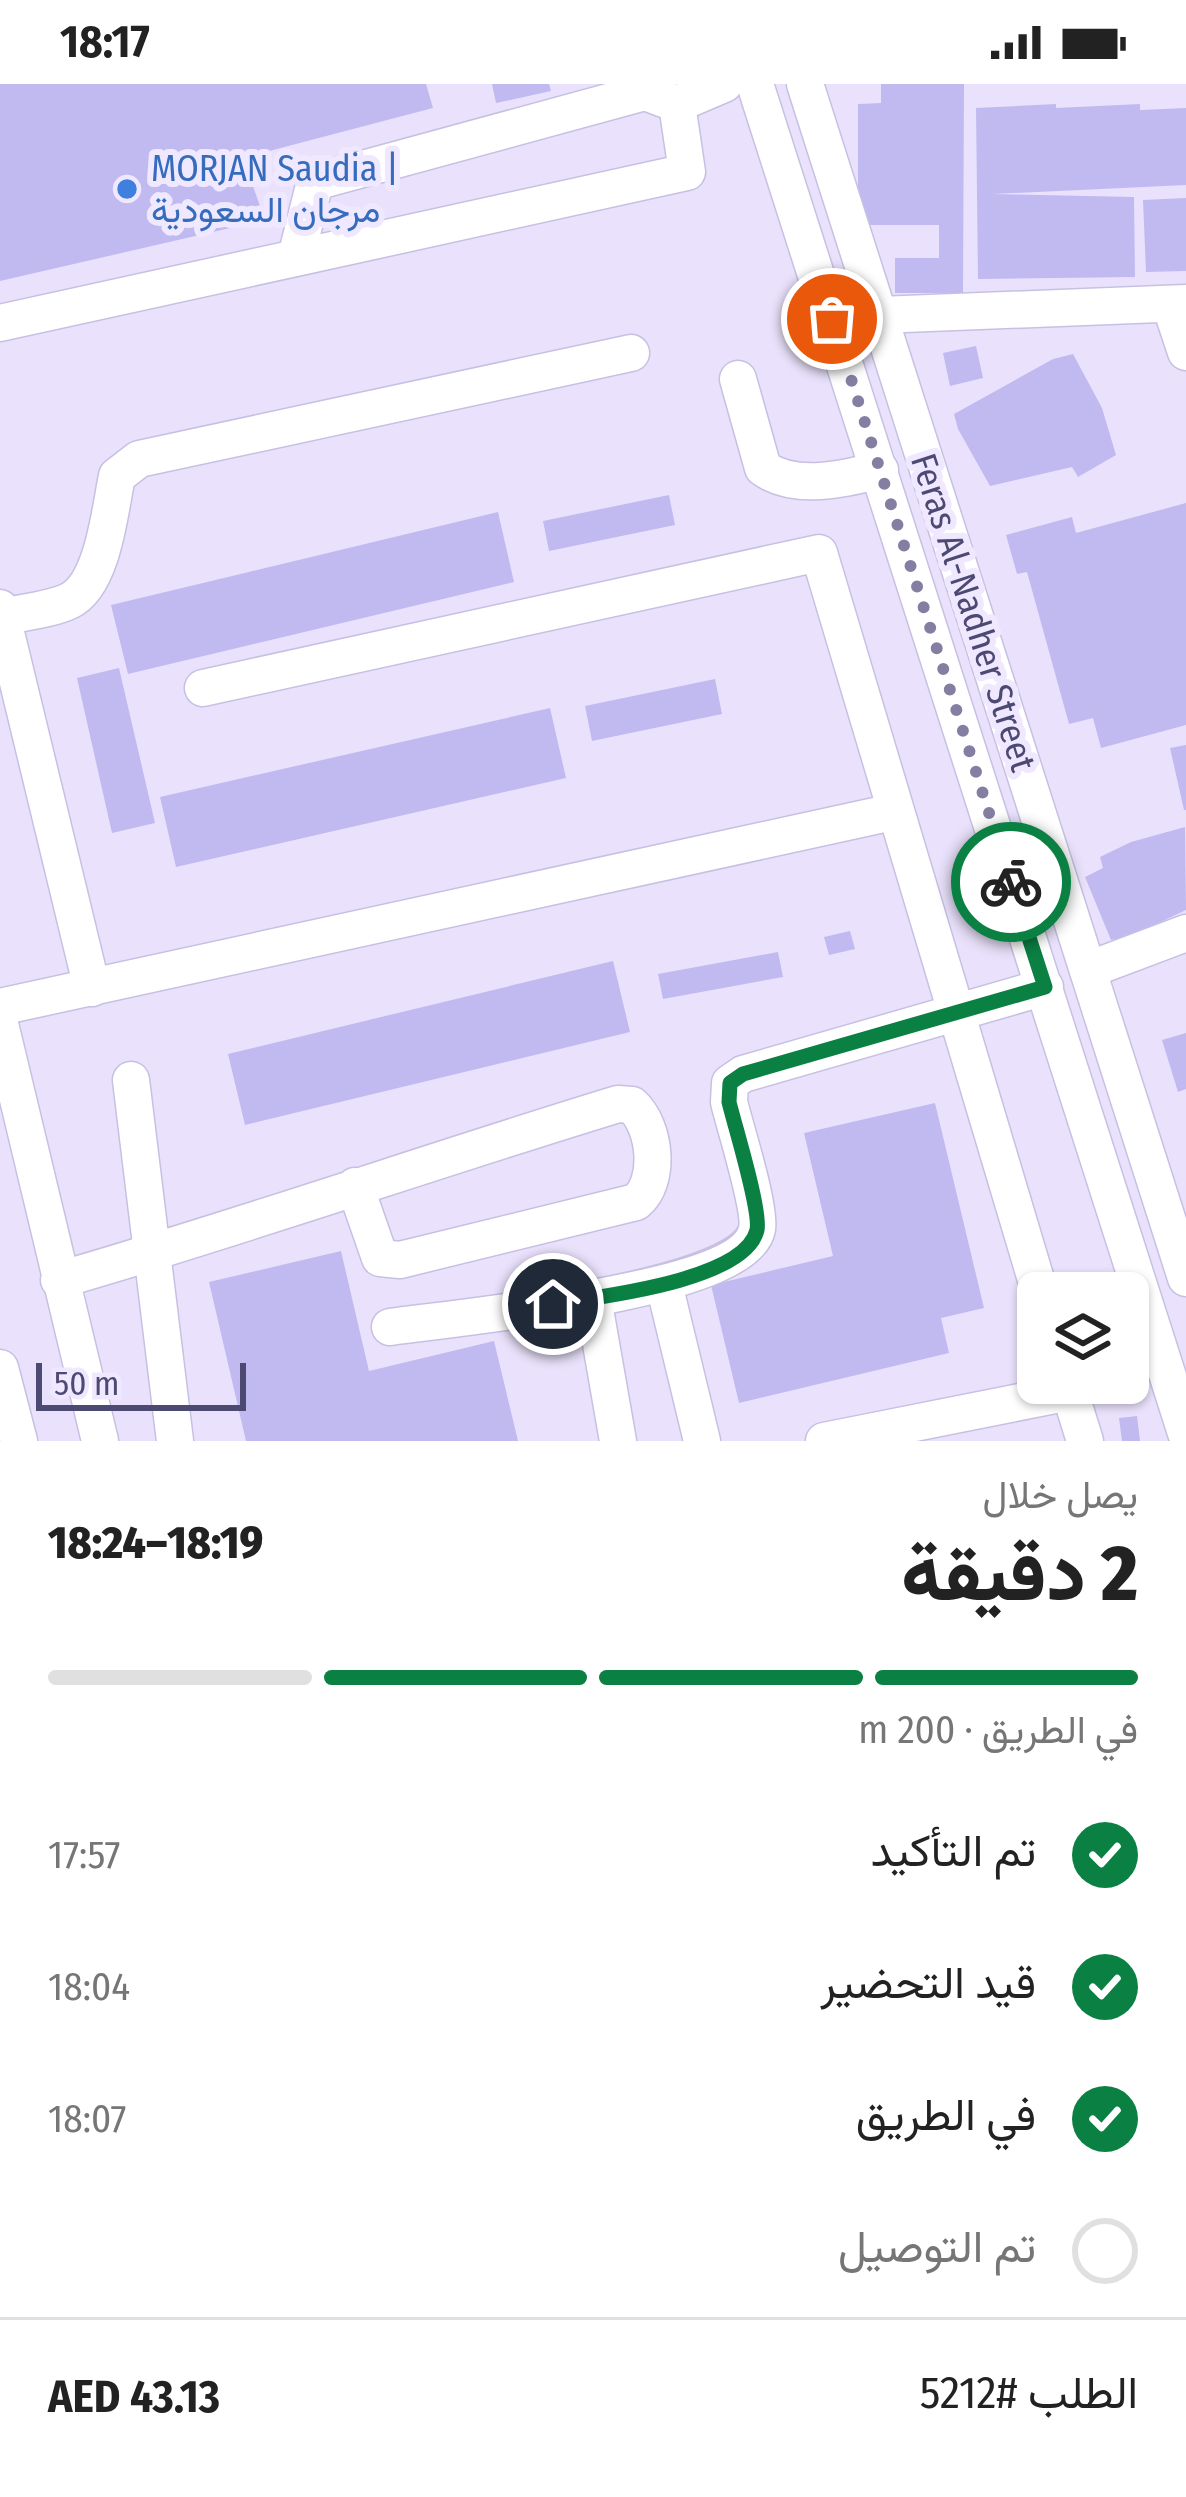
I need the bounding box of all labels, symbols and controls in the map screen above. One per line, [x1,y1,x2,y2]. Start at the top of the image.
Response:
text: 18:17 [60,15,150,69]
place label: MORJAN Saudia | مرجان السعودية [151,147,399,232]
marker: MORJAN Saudia | مرجان السعودية [114,176,140,202]
pin [781,268,883,370]
icon: bag [799,286,865,352]
street label: Feras Al-Nadher Street [901,448,1045,777]
courier [951,822,1071,942]
icon: bike [978,849,1044,915]
pin [502,1253,604,1355]
icon: home [520,1271,586,1337]
map controls [1017,1272,1149,1404]
button: layers [1017,1272,1149,1404]
scale bar [36,1357,246,1410]
text: 50 m [54,1364,119,1404]
text: يصل خلال [982,1472,1138,1518]
text: 18:19–18:24 [48,1516,263,1570]
text: 2 دقيقة [901,1527,1138,1621]
text: في الطريق · 200 m [858,1707,1138,1753]
icon: check [1072,1822,1138,1888]
text: تم التأكيد [870,1824,1036,1878]
text: 17:57 [48,1832,120,1878]
icon: check [1072,1954,1138,2020]
text: قيد التحضير [820,1956,1036,2010]
text: 18:04 [48,1964,130,2010]
icon: check [1072,2086,1138,2152]
text: في الطريق [856,2088,1036,2142]
text: 18:07 [48,2096,126,2142]
text: تم التوصيل [838,2220,1036,2274]
text: الطلب #5212 [920,2366,1138,2420]
text: AED 43.13 [48,2370,220,2424]

